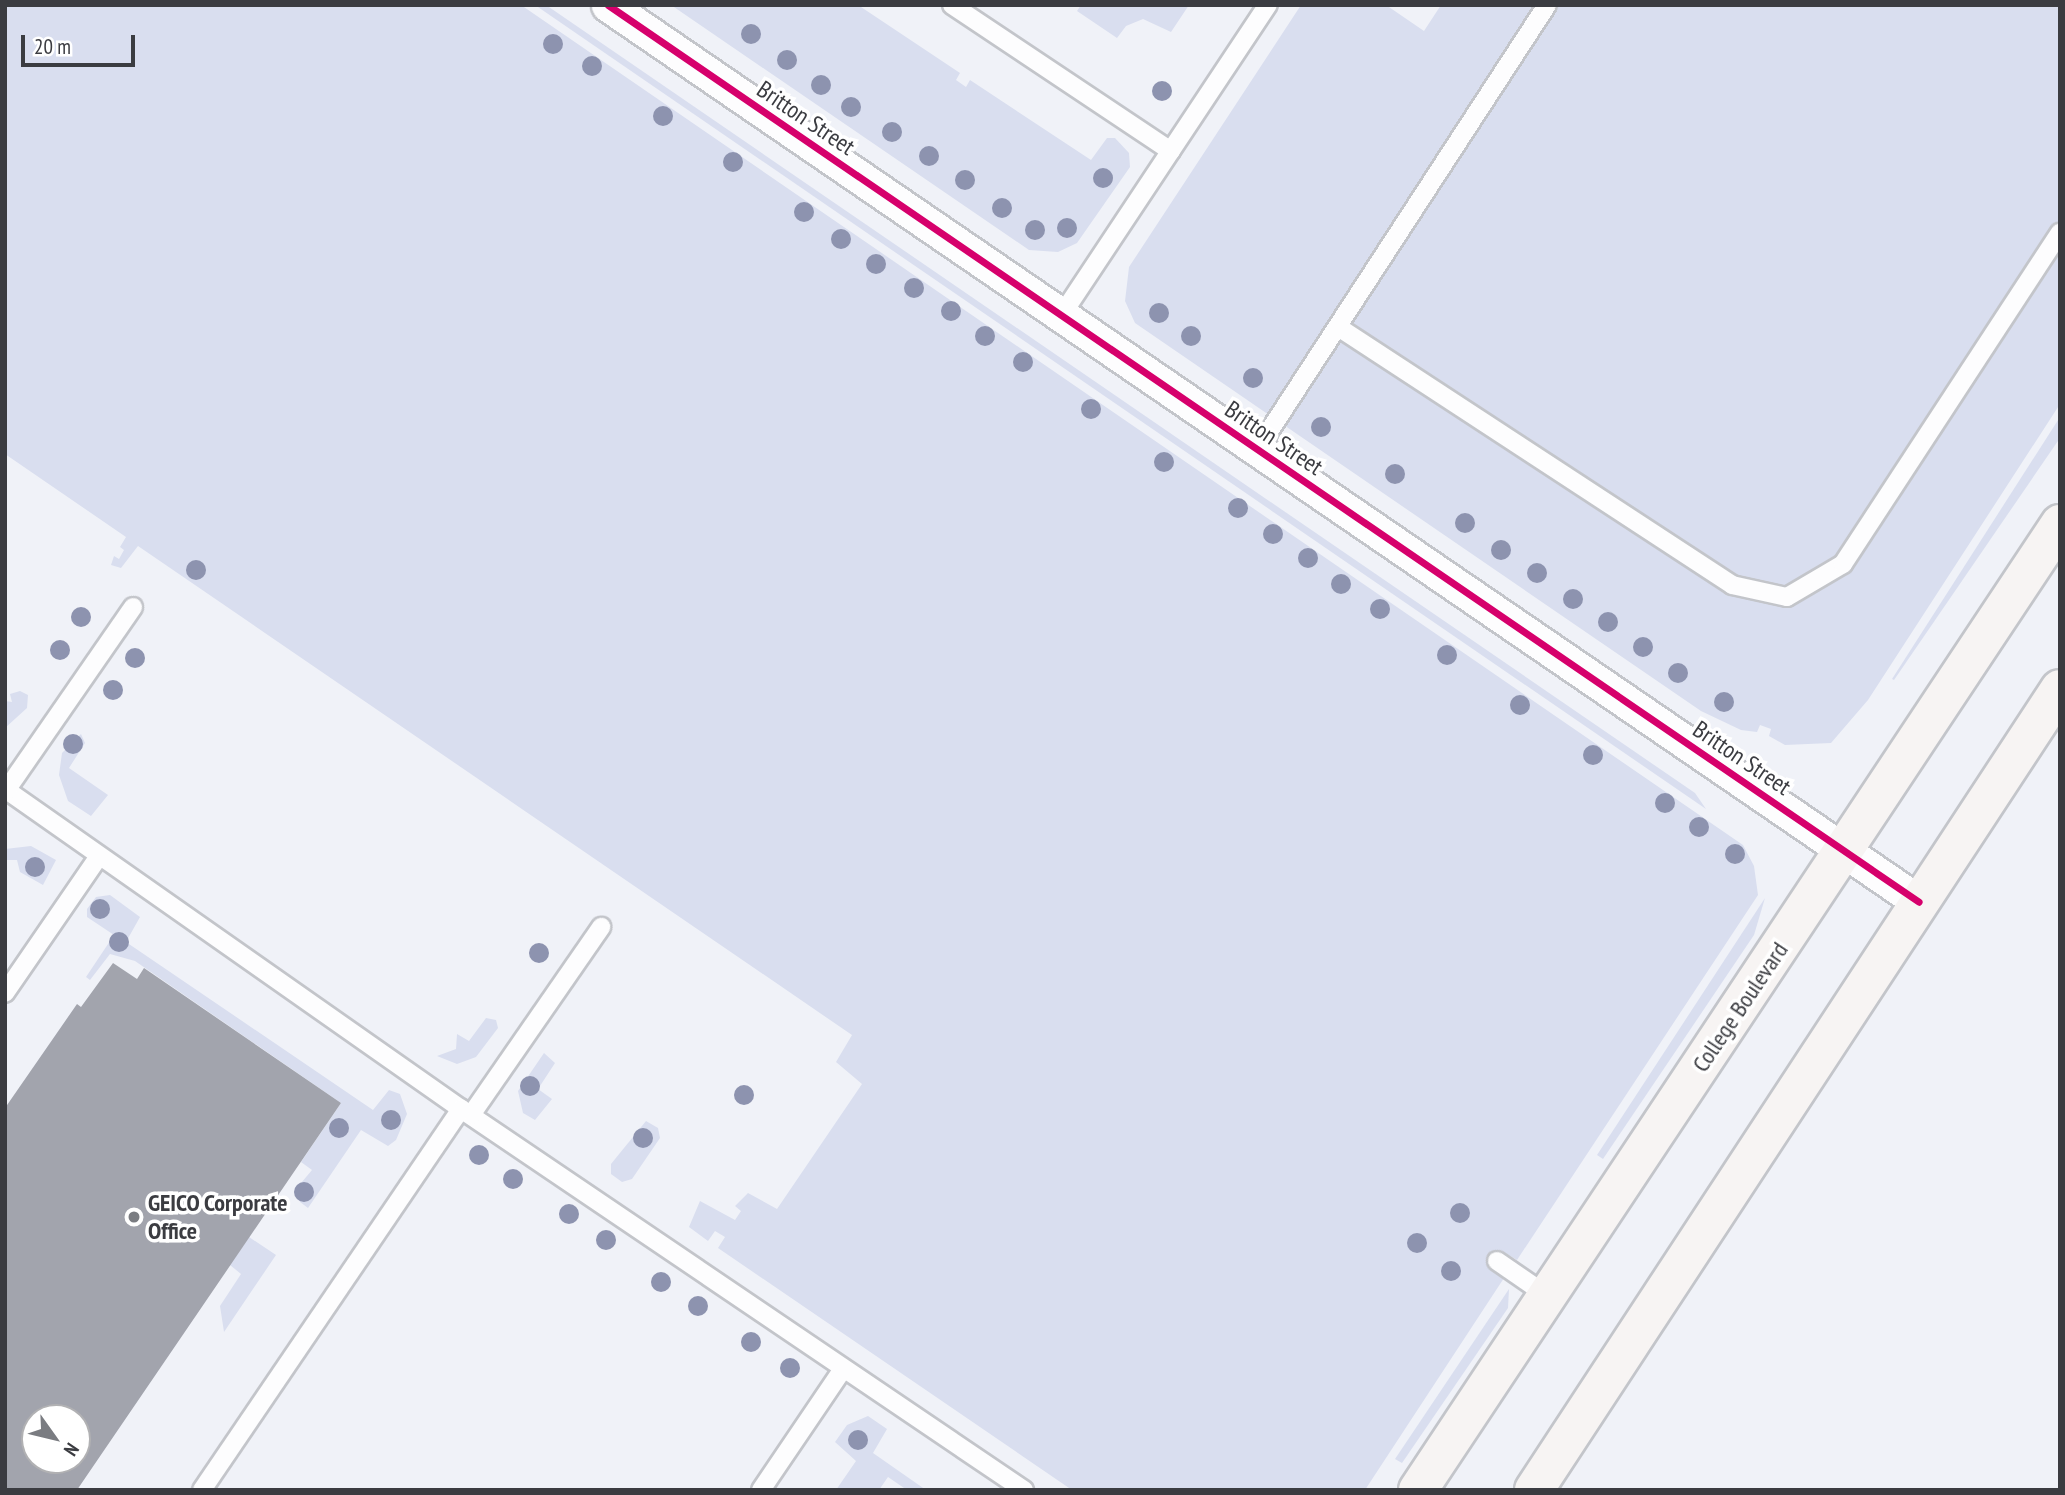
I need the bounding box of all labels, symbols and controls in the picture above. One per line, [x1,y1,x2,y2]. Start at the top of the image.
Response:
scale bar [24,21,138,65]
text: 20 m [34,33,71,60]
street label: Britton Street [752,75,860,161]
street label: Britton Street [1220,395,1328,481]
street label: Britton Street [1688,715,1796,801]
street label: College Boulevard [1686,937,1794,1077]
place label: GEICO Corporate Office [148,1189,288,1245]
marker: GEICO Corporate Office [126,1209,142,1225]
north arrow [21,1404,91,1474]
text: N [59,1439,85,1461]

